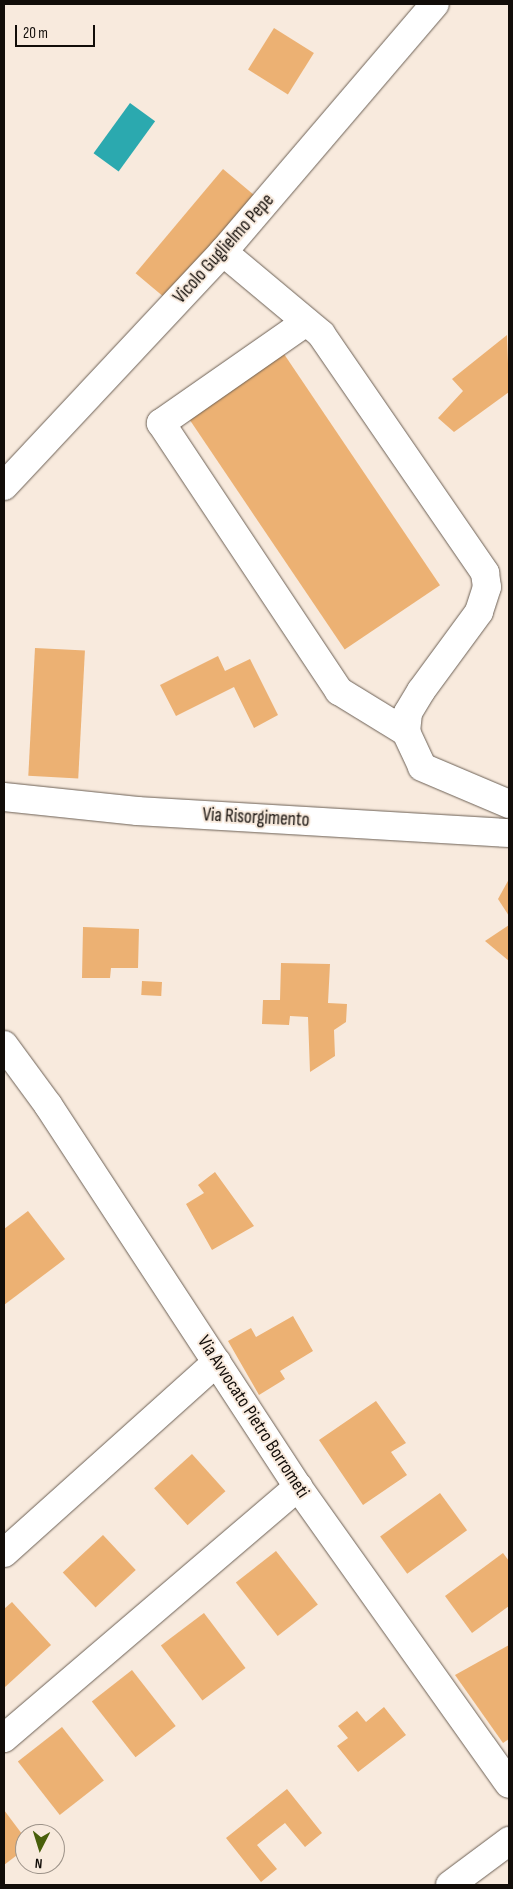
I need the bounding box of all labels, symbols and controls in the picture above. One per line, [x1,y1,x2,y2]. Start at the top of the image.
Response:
scale bar [18,15,98,47]
text: 20 m [23,24,48,43]
street label: Vicolo Guglielmo Pepe [169,189,279,309]
street label: Via Risorgimento [202,804,310,832]
street label: Via Avvocato Pietro Borrometi [192,1332,314,1502]
north arrow [15,1824,65,1874]
text: N [34,1855,43,1872]

